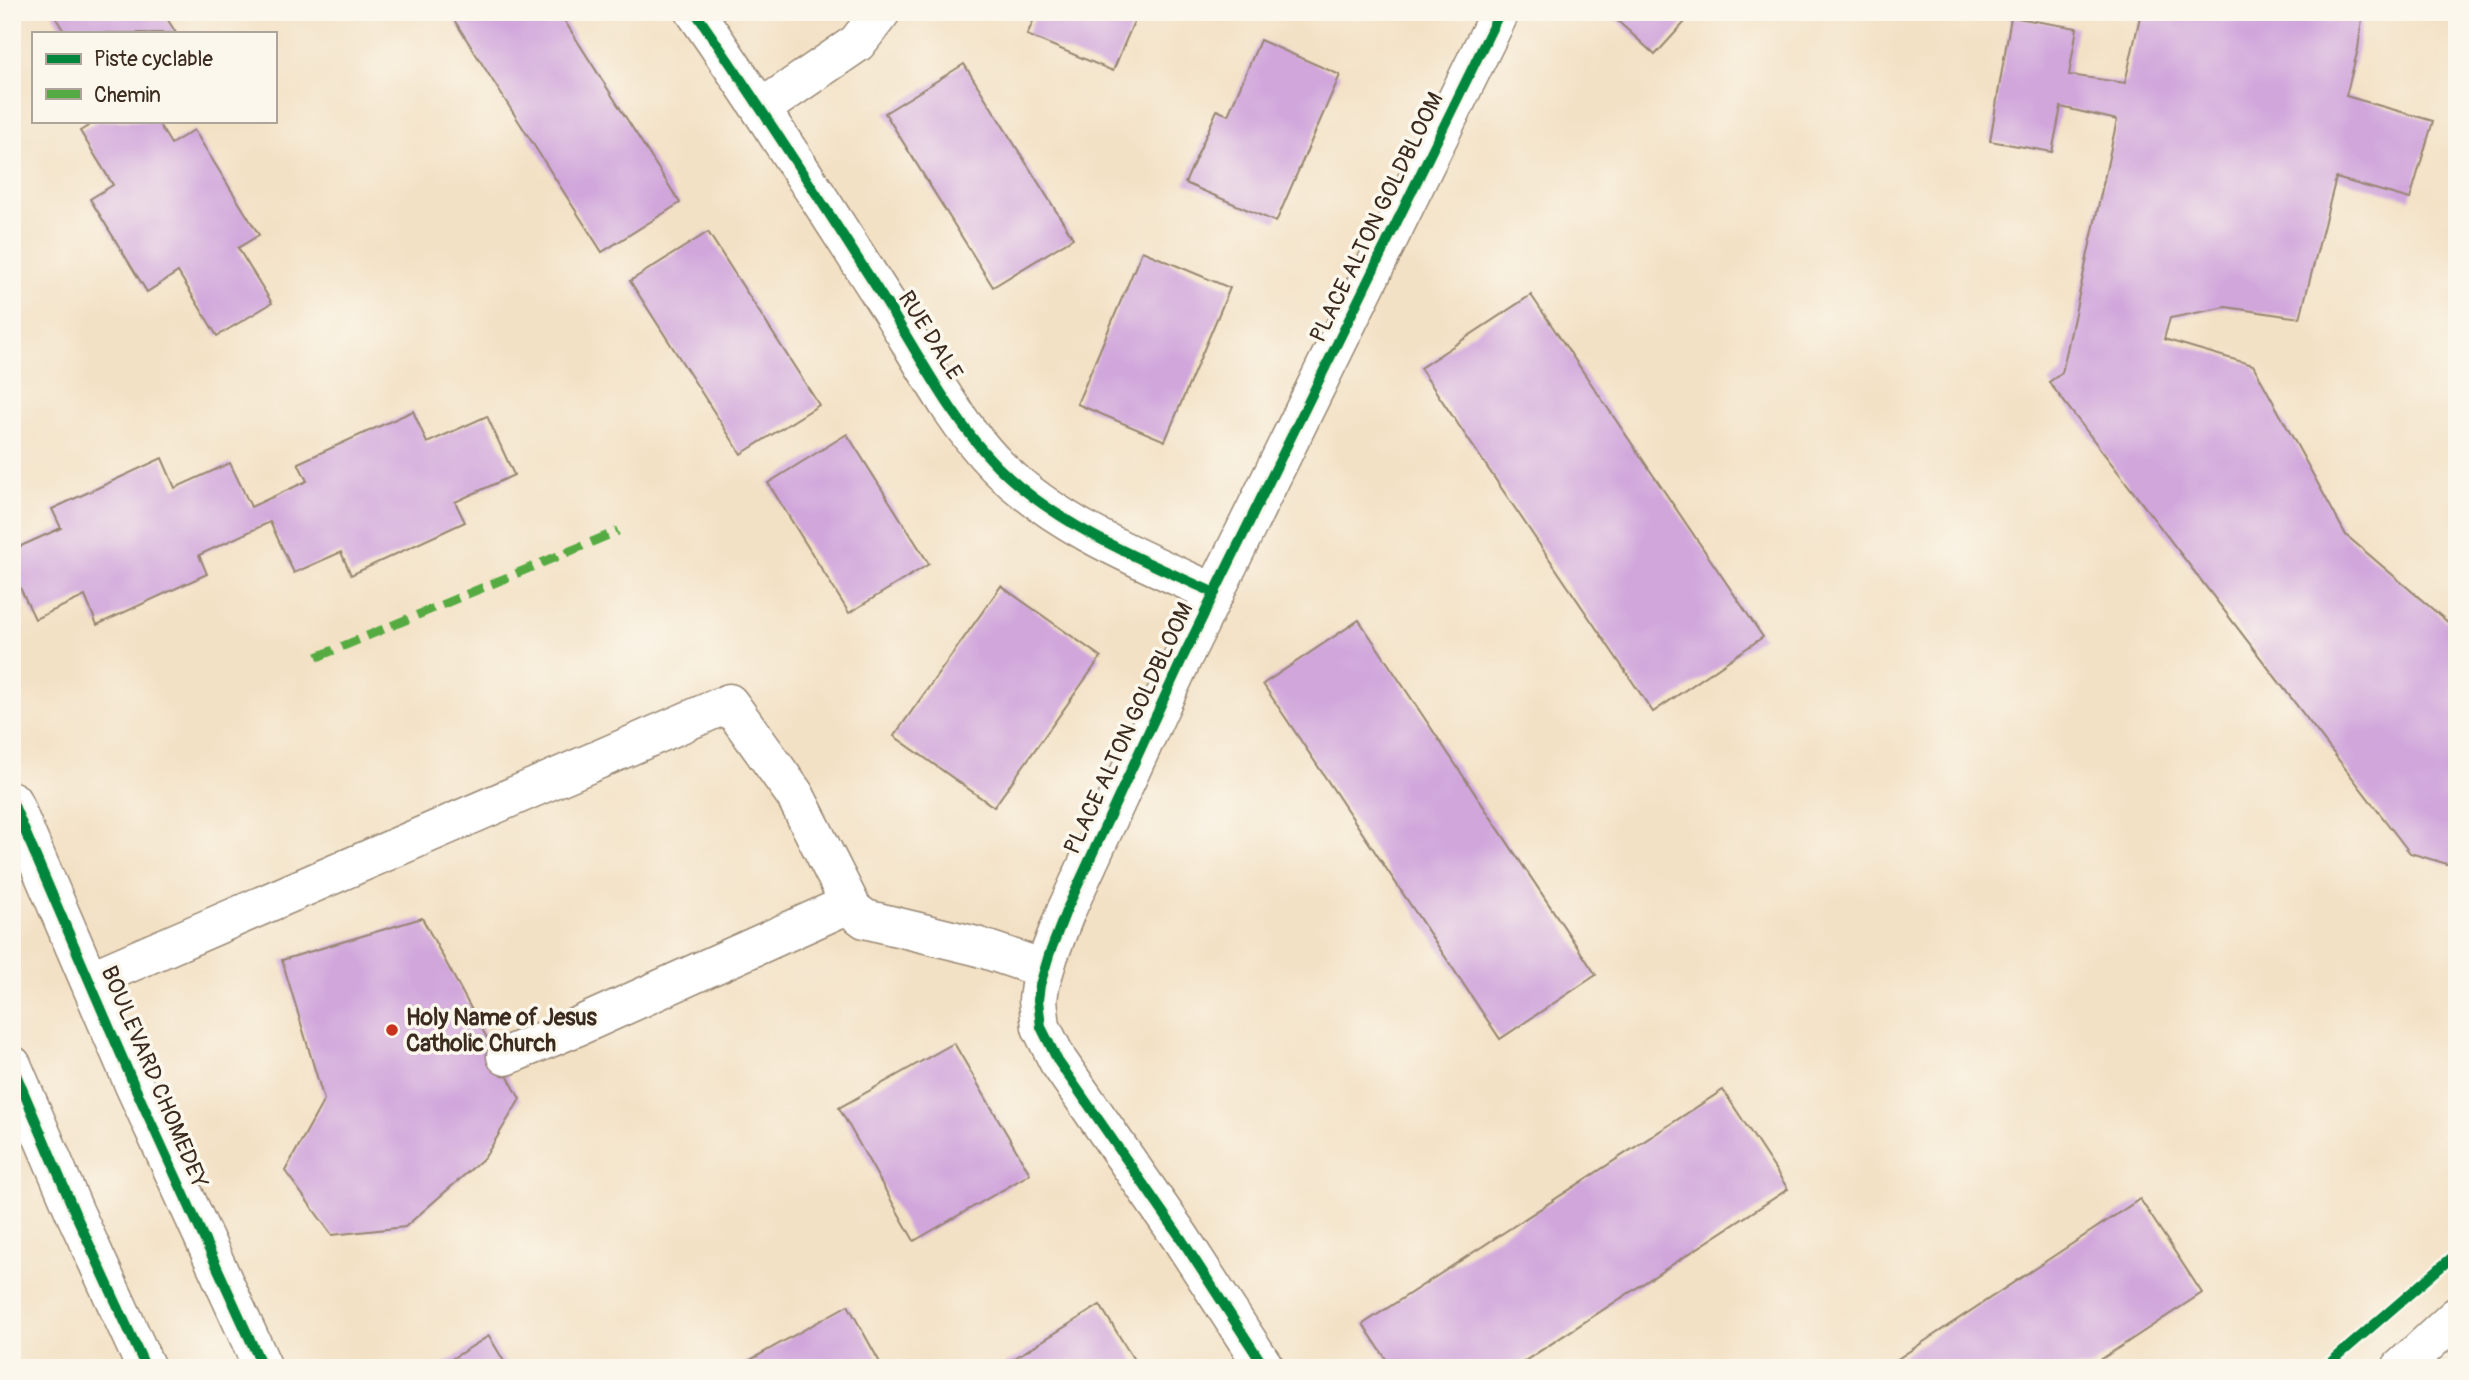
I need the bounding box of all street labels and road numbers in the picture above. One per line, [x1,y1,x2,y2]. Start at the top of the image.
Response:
street label: PLACE ALTON GOLDBLOOM [1303,87,1450,347]
street label: RUE DALE [892,285,969,385]
street label: PLACE ALTON GOLDBLOOM [1057,598,1200,859]
street label: BOULEVARD CHOMEDEY [94,962,215,1193]

